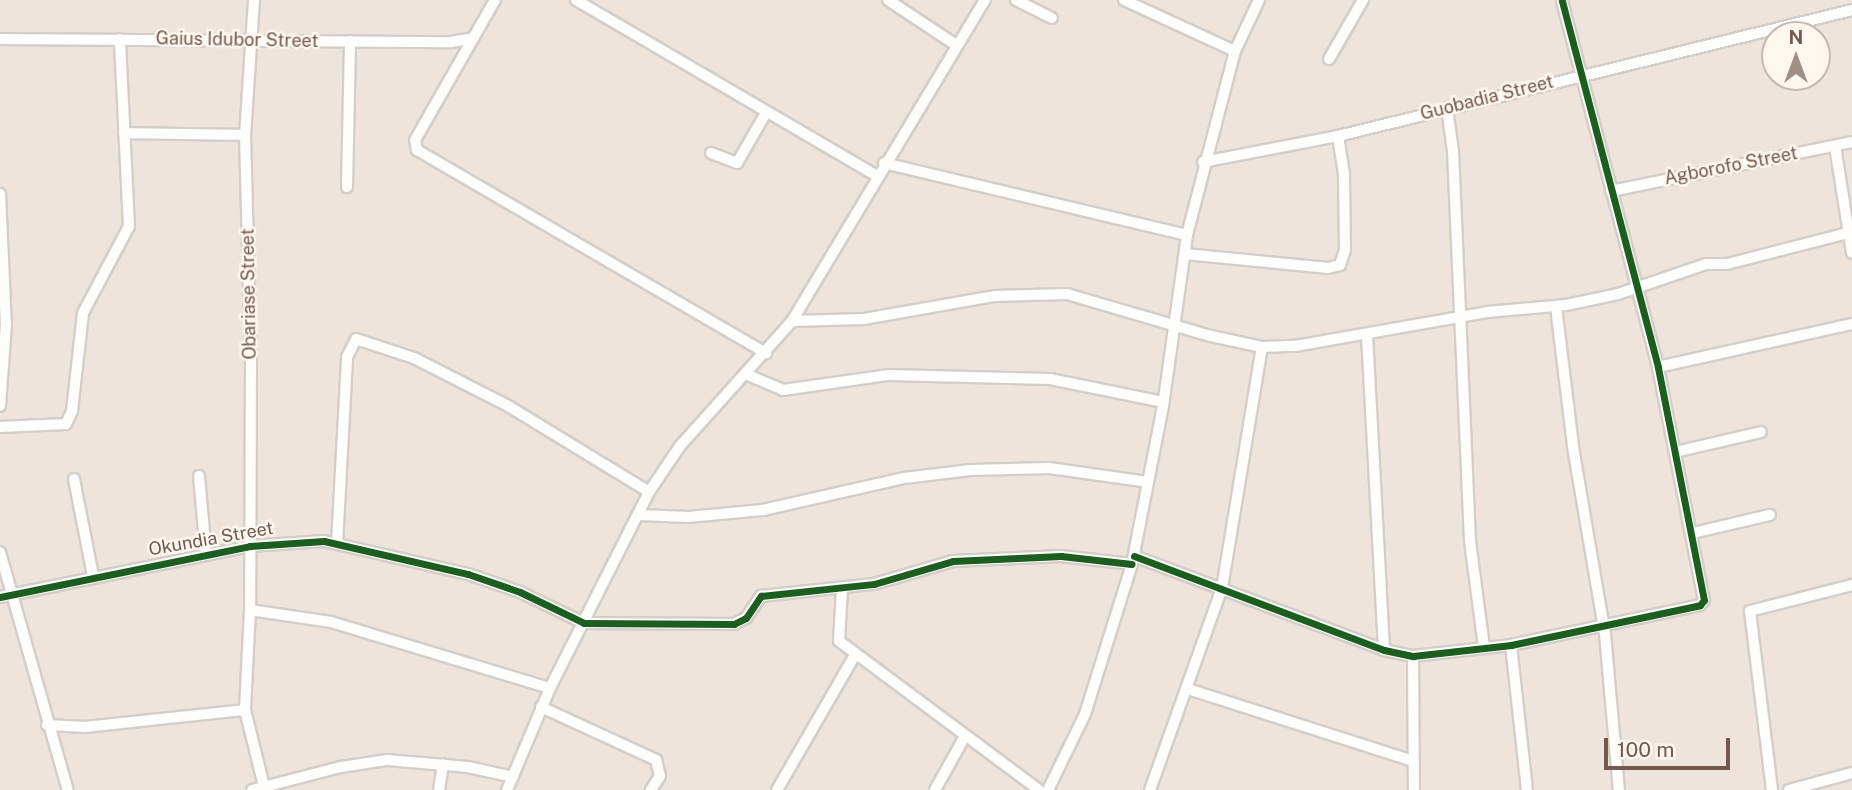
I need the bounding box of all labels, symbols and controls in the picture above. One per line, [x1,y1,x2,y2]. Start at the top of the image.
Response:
north arrow [1761,21,1831,91]
text: N [1789,26,1803,48]
street label: Gaius Idubor Street [155,28,319,52]
street label: Guobadia Street [1418,71,1556,125]
street label: Agborofo Street [1662,142,1800,190]
street label: Obariase Street [237,228,261,360]
street label: Okundia Street [147,517,275,561]
scale bar [1607,724,1733,768]
text: 100 m [1617,737,1674,762]

